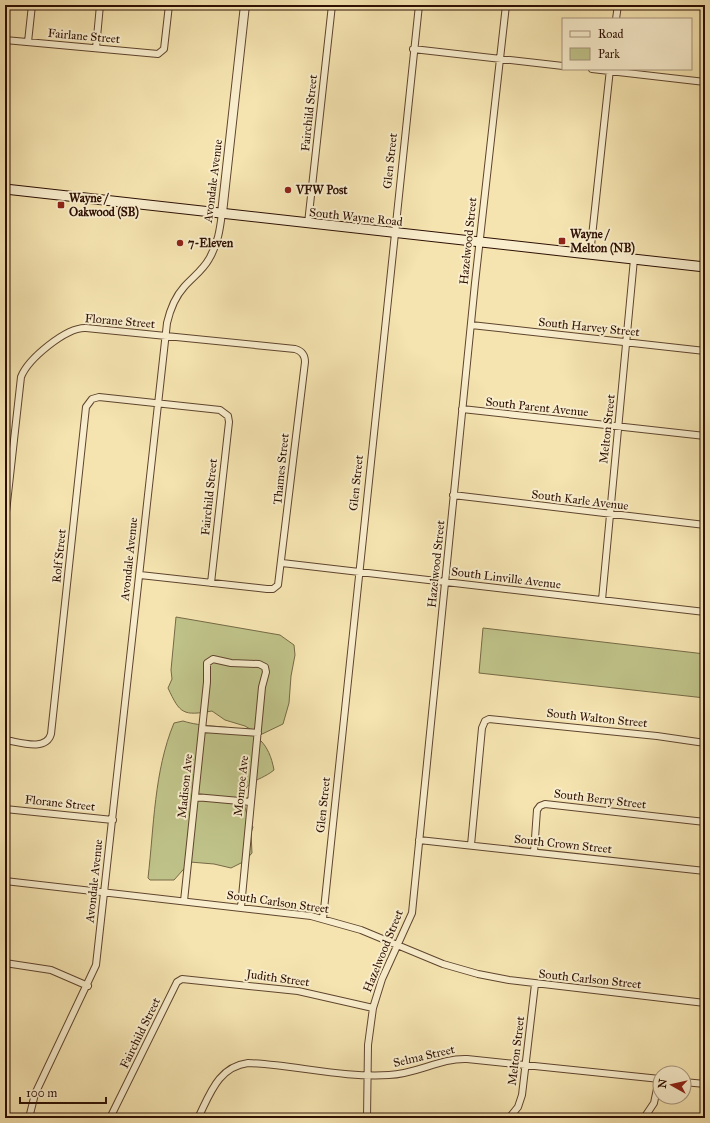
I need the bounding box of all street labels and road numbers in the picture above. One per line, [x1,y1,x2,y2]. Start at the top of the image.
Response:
street label: Fairlane Street [47,26,122,46]
street label: Fairchild Street [298,73,320,152]
street label: Glen Street [380,132,400,190]
street label: Avondale Avenue [201,139,225,224]
street label: Hazelwood Street [456,196,480,285]
street label: South Wayne Road [309,205,403,229]
street label: Florane Street [84,311,157,331]
street label: South Harvey Street [538,315,641,339]
street label: Melton Street [596,393,618,464]
street label: South Parent Avenue [485,395,589,419]
street label: Thames Street [270,432,292,505]
street label: Glen Street [346,454,366,512]
street label: Fairchild Street [198,457,220,536]
street label: South Karle Avenue [531,487,629,513]
street label: Avondale Avenue [118,517,140,602]
street label: Hazelwood Street [424,519,448,608]
street label: Rolf Street [49,528,69,584]
street label: South Linville Avenue [450,564,562,592]
street label: South Walton Street [546,706,649,730]
street label: Madison Ave [175,753,195,819]
street label: Monroe Ave [231,755,251,817]
street label: Glen Street [313,776,333,834]
street label: South Berry Street [553,786,648,812]
street label: Florane Street [24,792,97,814]
street label: South Crown Street [513,832,613,856]
street label: Avondale Avenue [83,839,105,924]
street label: South Carlson Street [226,888,331,916]
street label: Hazelwood Street [360,907,406,994]
street label: Judith Street [243,966,311,990]
street label: South Carlson Street [538,967,643,991]
street label: Fairchild Street [117,995,164,1071]
street label: Melton Street [505,1015,527,1086]
street label: Selma Street [392,1042,457,1070]

